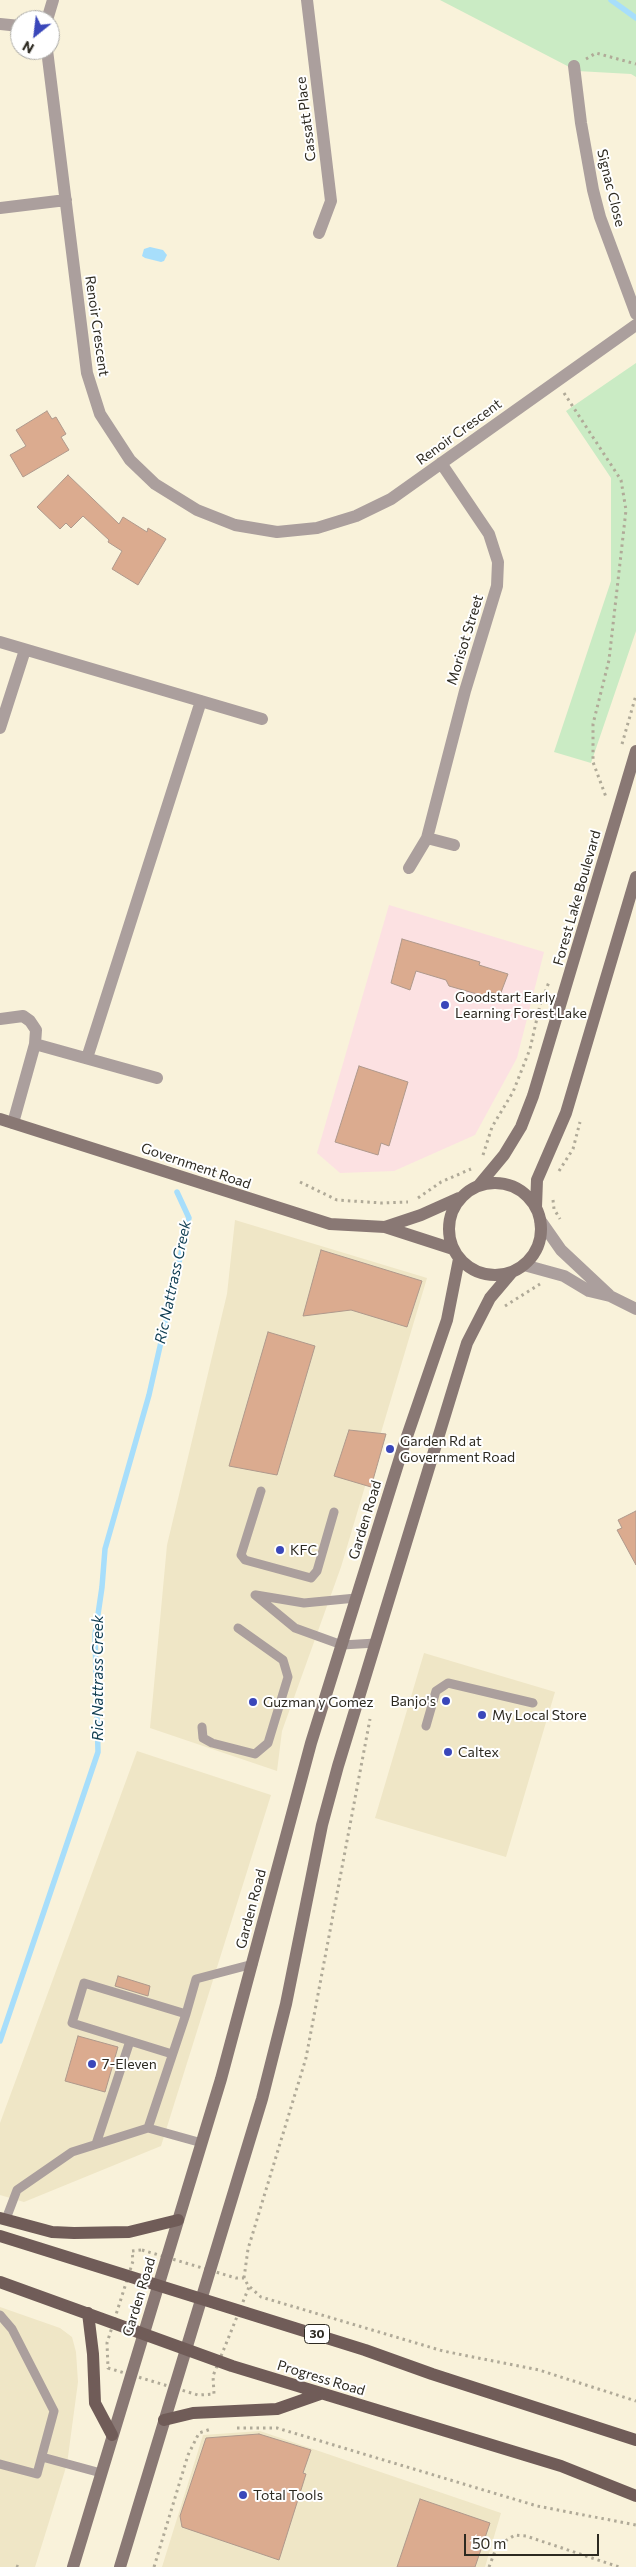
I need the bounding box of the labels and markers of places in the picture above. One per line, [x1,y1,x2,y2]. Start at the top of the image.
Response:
place label: Goodstart Early Learning Forest Lake [455,989,587,1022]
marker: Goodstart Early Learning Forest Lake [439,999,451,1011]
place label: Garden Rd at Government Road [400,1433,515,1465]
marker: Garden Rd at Government Road [384,1443,396,1455]
place label: KFC [290,1542,317,1558]
marker: KFC [274,1544,286,1556]
place label: Banjo's [390,1693,436,1709]
place label: Guzman y Gomez [263,1694,373,1710]
marker: Banjo's [440,1695,452,1707]
marker: Guzman y Gomez [247,1696,259,1708]
place label: My Local Store [492,1707,587,1723]
marker: My Local Store [476,1709,488,1721]
place label: Caltex [458,1744,499,1760]
marker: Caltex [442,1746,454,1758]
place label: 7-Eleven [102,2056,157,2072]
marker: 7-Eleven [86,2058,98,2070]
place label: Total Tools [253,2487,323,2503]
marker: Total Tools [237,2489,249,2501]

